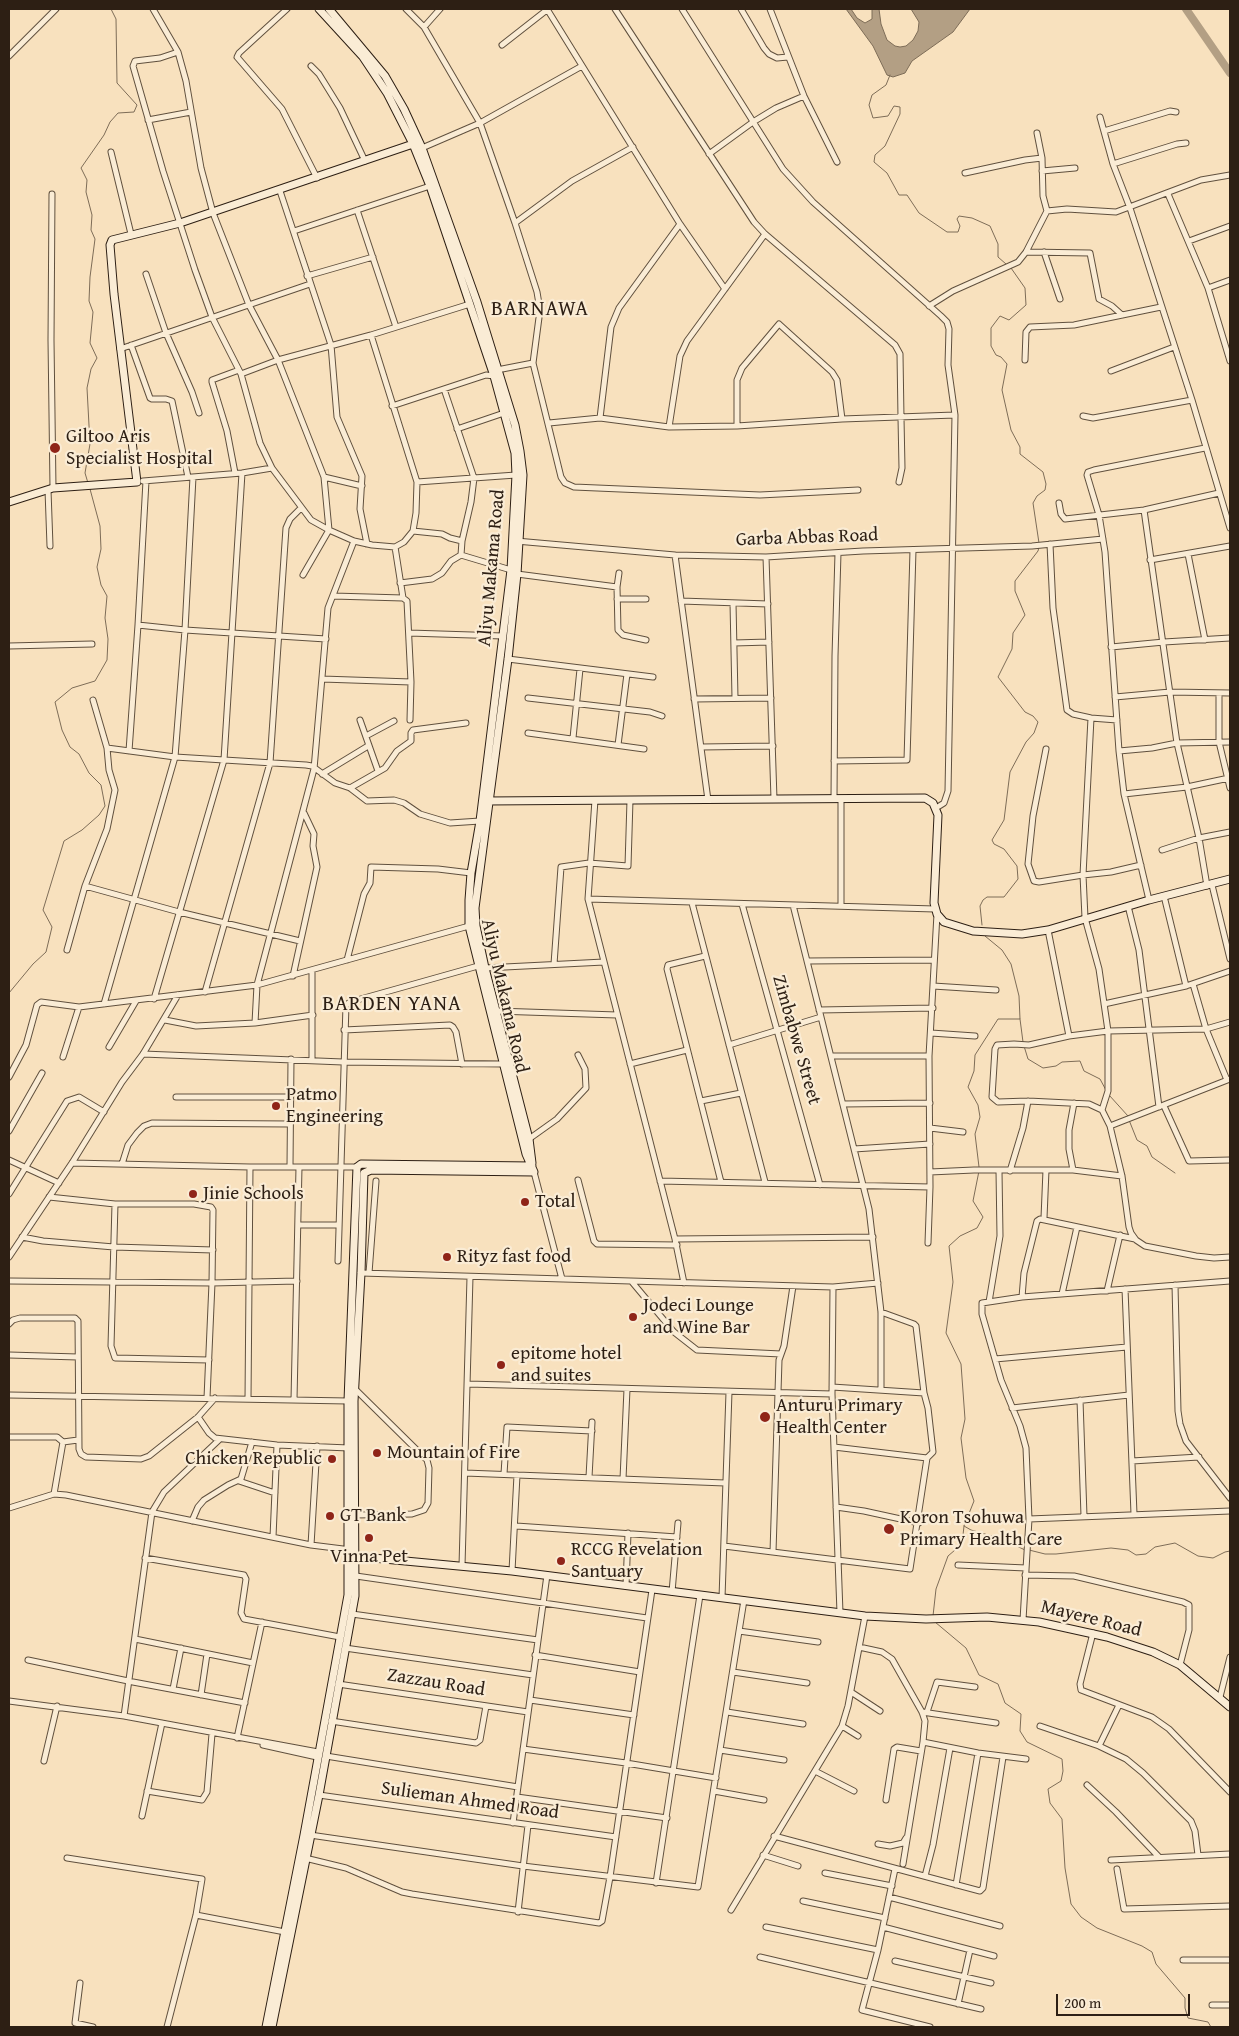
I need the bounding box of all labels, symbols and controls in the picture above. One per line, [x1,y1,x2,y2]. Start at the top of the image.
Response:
district label: BARNAWA [490,297,590,323]
place label: Giltoo Aris Specialist Hospital [66,426,213,470]
marker: Giltoo Aris Specialist Hospital [48,441,62,455]
street label: Aliyu Makama Road [474,488,510,648]
street label: Garba Abbas Road [735,524,879,552]
street label: Aliyu Makama Road [475,917,533,1075]
street label: Zimbabwe Street [767,973,825,1107]
district label: BARDEN YANA [321,992,463,1018]
place label: Patmo Engineering [286,1084,383,1128]
marker: Patmo Engineering [270,1100,282,1112]
place label: Jinie Schools [203,1183,304,1205]
marker: Jinie Schools [187,1188,199,1200]
place label: Total [535,1191,576,1213]
marker: Total [519,1196,531,1208]
place label: Rityz fast food [457,1246,571,1268]
marker: Rityz fast food [441,1251,453,1263]
place label: Jodeci Lounge and Wine Bar [643,1295,754,1339]
marker: Jodeci Lounge and Wine Bar [627,1311,639,1323]
place label: epitome hotel and suites [511,1343,622,1387]
marker: epitome hotel and suites [495,1359,507,1371]
place label: Anturu Primary Health Center [776,1395,903,1439]
marker: Anturu Primary Health Center [758,1410,772,1424]
place label: Mountain of Fire [387,1442,520,1464]
marker: Mountain of Fire [371,1447,383,1459]
place label: Chicken Republic [185,1448,322,1470]
marker: Chicken Republic [326,1453,338,1465]
place label: GT Bank [340,1505,406,1527]
place label: Koron Tsohuwa Primary Health Care [900,1507,1063,1551]
marker: GT Bank [324,1510,336,1522]
marker: Koron Tsohuwa Primary Health Care [882,1522,896,1536]
marker: Vinna Pet [363,1532,375,1544]
place label: RCCG Revelation Santuary [571,1539,702,1583]
place label: Vinna Pet [330,1546,408,1568]
marker: RCCG Revelation Santuary [555,1555,567,1567]
street label: Mayere Road [1038,1595,1144,1643]
street label: Zazzau Road [385,1664,487,1702]
street label: Sulieman Ahmed Road [380,1777,560,1825]
scale bar [1059,1984,1193,2016]
text: 200 m [1064,1992,1101,2013]

